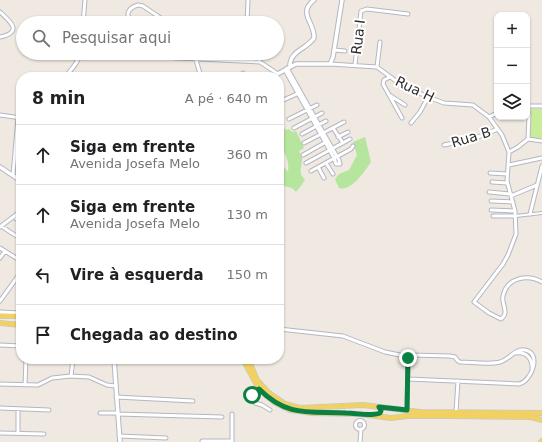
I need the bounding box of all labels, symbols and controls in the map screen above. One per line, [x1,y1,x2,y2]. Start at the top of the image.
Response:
map controls [494,12,530,120]
button: + [494,12,530,48]
search box [16,16,284,60]
street label: Rua I [348,19,368,55]
icon: search [30,27,52,49]
text: Pesquisar aqui [62,29,171,47]
button: − [494,48,530,84]
street label: Rua H [393,73,437,105]
button: layers [494,84,530,120]
text: 8 min [32,88,85,108]
text: A pé · 640 m [185,91,268,106]
street label: Rua B [449,123,493,151]
text: Siga em frente [70,138,195,156]
icon: ahead [32,144,54,166]
text: 360 m [226,147,268,162]
text: Avenida Josefa Melo [70,156,200,171]
text: Siga em frente [70,198,195,216]
icon: ahead [32,204,54,226]
text: 130 m [226,207,268,222]
text: Avenida Josefa Melo [70,216,200,231]
icon: left [32,264,54,286]
text: Vire à esquerda [70,266,204,284]
text: 150 m [226,267,268,282]
icon: arrive [32,324,54,346]
text: Chegada ao destino [70,326,238,344]
route end [399,349,417,367]
route start [243,386,261,404]

